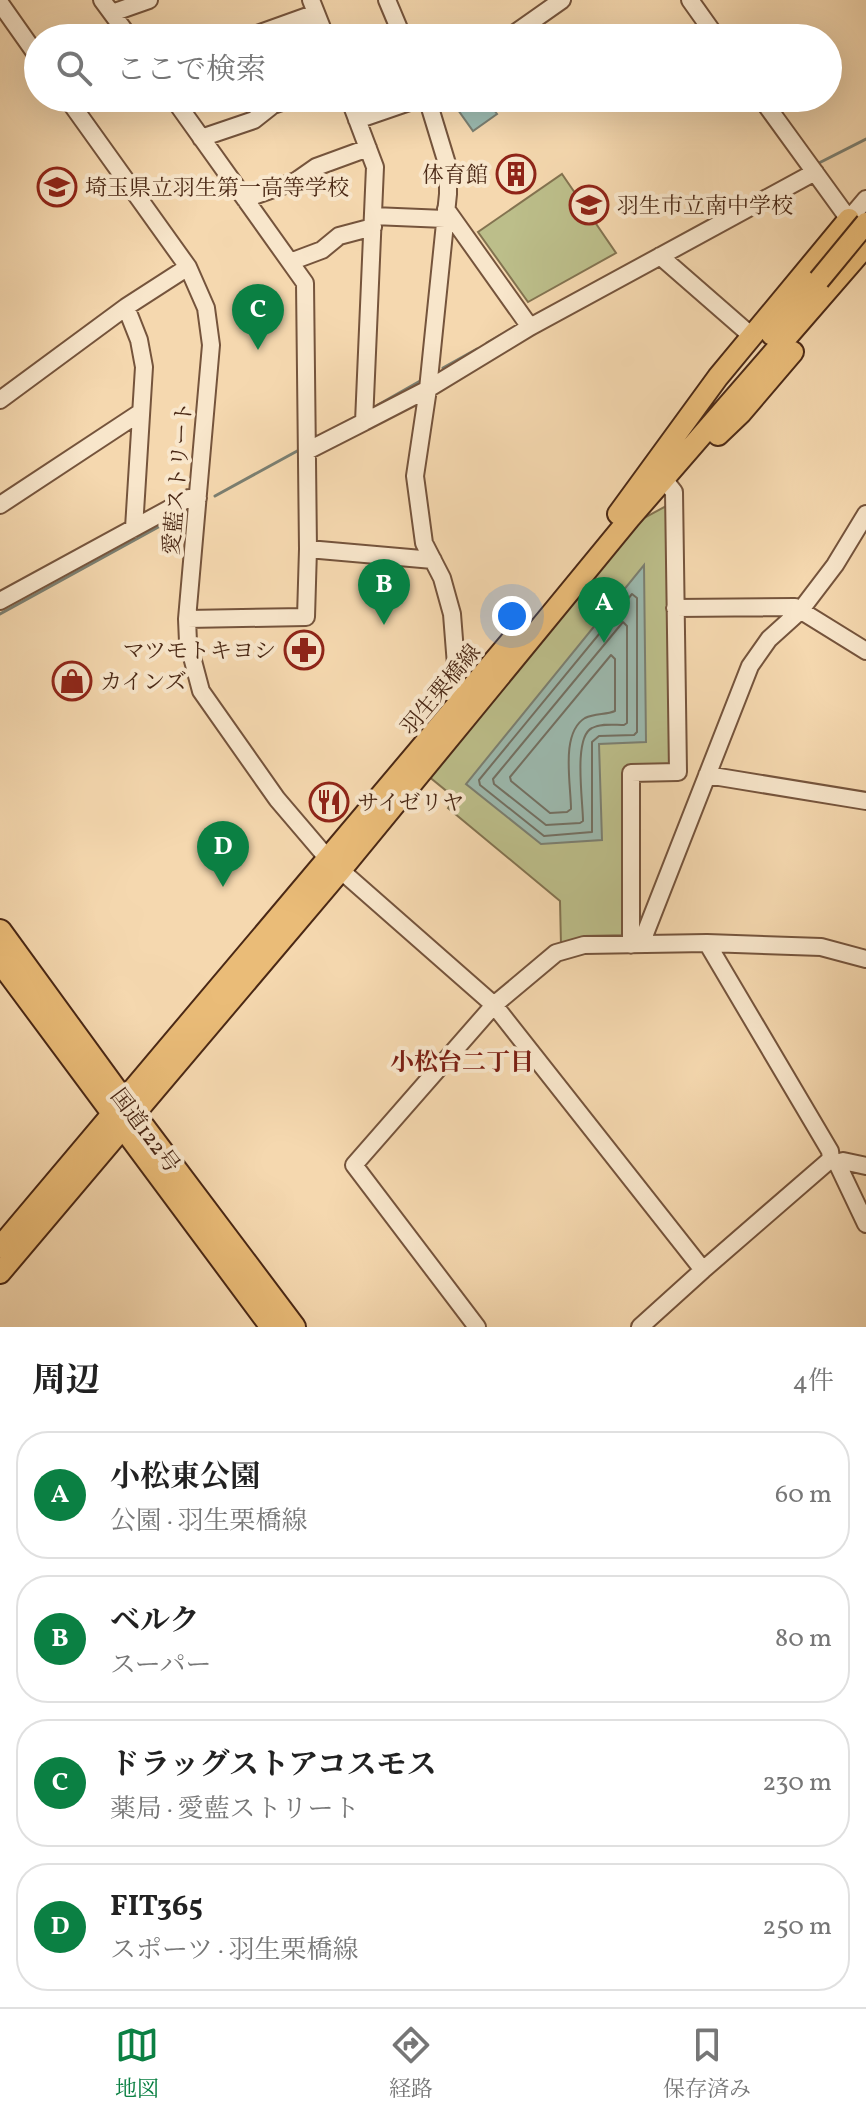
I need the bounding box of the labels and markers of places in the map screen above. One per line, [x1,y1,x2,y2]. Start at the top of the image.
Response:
building icon: 体育館 [495,153,537,195]
place label: 体育館 [422,161,488,192]
school or university icon: 埼玉県立羽生第一高等学校 [36,166,78,208]
place label: 埼玉県立羽生第一高等学校 [85,174,349,205]
school or university icon: 羽生市立南中学校 [568,184,610,226]
place label: 羽生市立南中学校 [617,192,793,223]
pin: C [232,284,284,350]
pin: B [358,559,410,625]
pin: A [578,577,630,643]
pharmacy icon: マツモトキヨシ [283,629,325,671]
place label: マツモトキヨシ [123,637,276,668]
shop icon: カインズ [51,660,93,702]
place label: カインズ [100,668,187,699]
restaurant icon: サイゼリヤ [308,781,350,823]
place label: サイゼリヤ [357,789,464,820]
pin: D [197,821,249,887]

